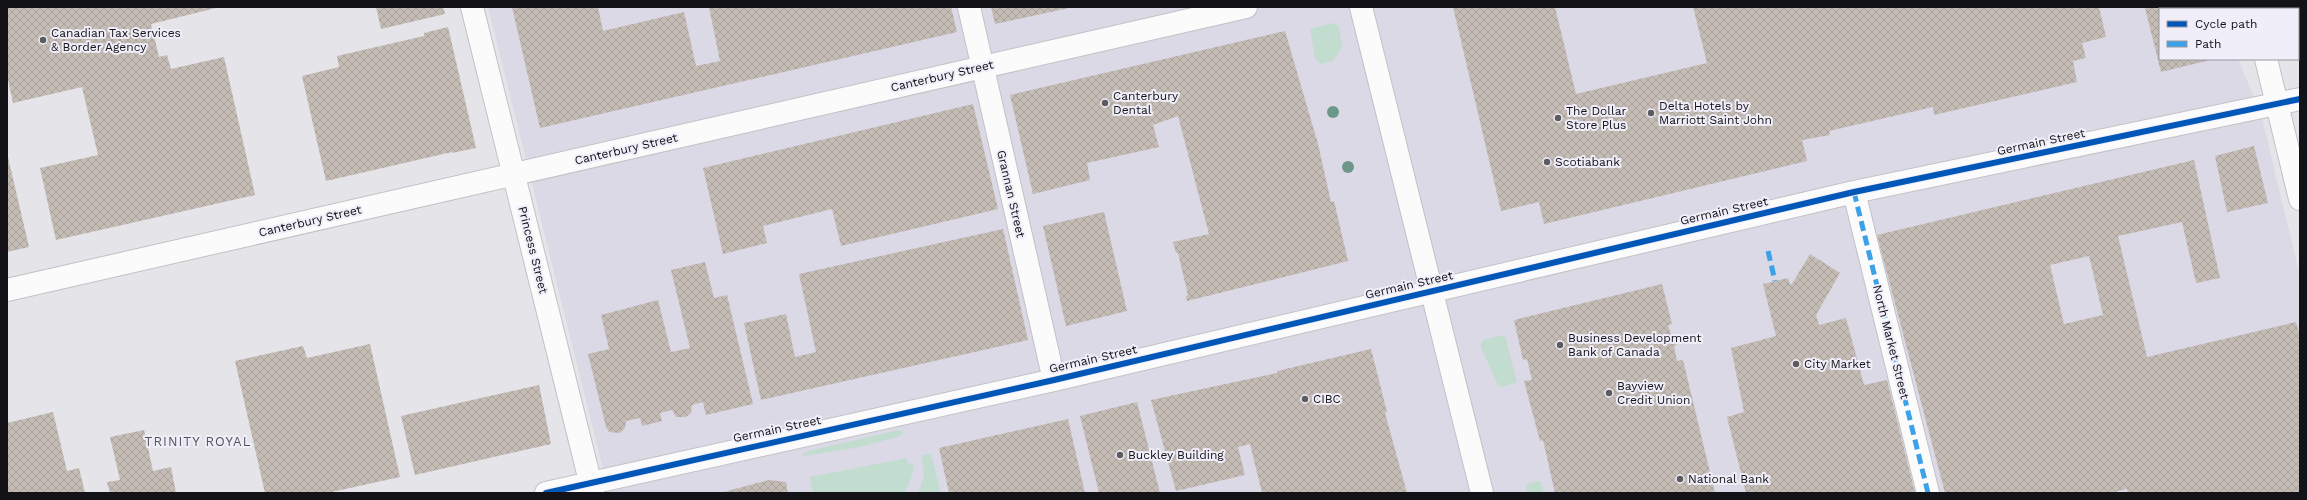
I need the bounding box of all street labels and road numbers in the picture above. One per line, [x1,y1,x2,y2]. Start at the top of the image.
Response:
street label: Canterbury Street [889,57,995,95]
street label: Germain Street [1996,126,2086,158]
street label: Canterbury Street [573,130,679,168]
street label: Grannan Street [994,149,1028,239]
street label: Germain Street [1679,194,1769,228]
street label: Canterbury Street [257,202,363,240]
street label: Princess Street [515,205,551,295]
street label: Germain Street [1364,268,1454,302]
street label: North Market Street [1870,283,1912,401]
street label: Germain Street [1048,342,1138,376]
street label: Germain Street [732,413,822,445]

